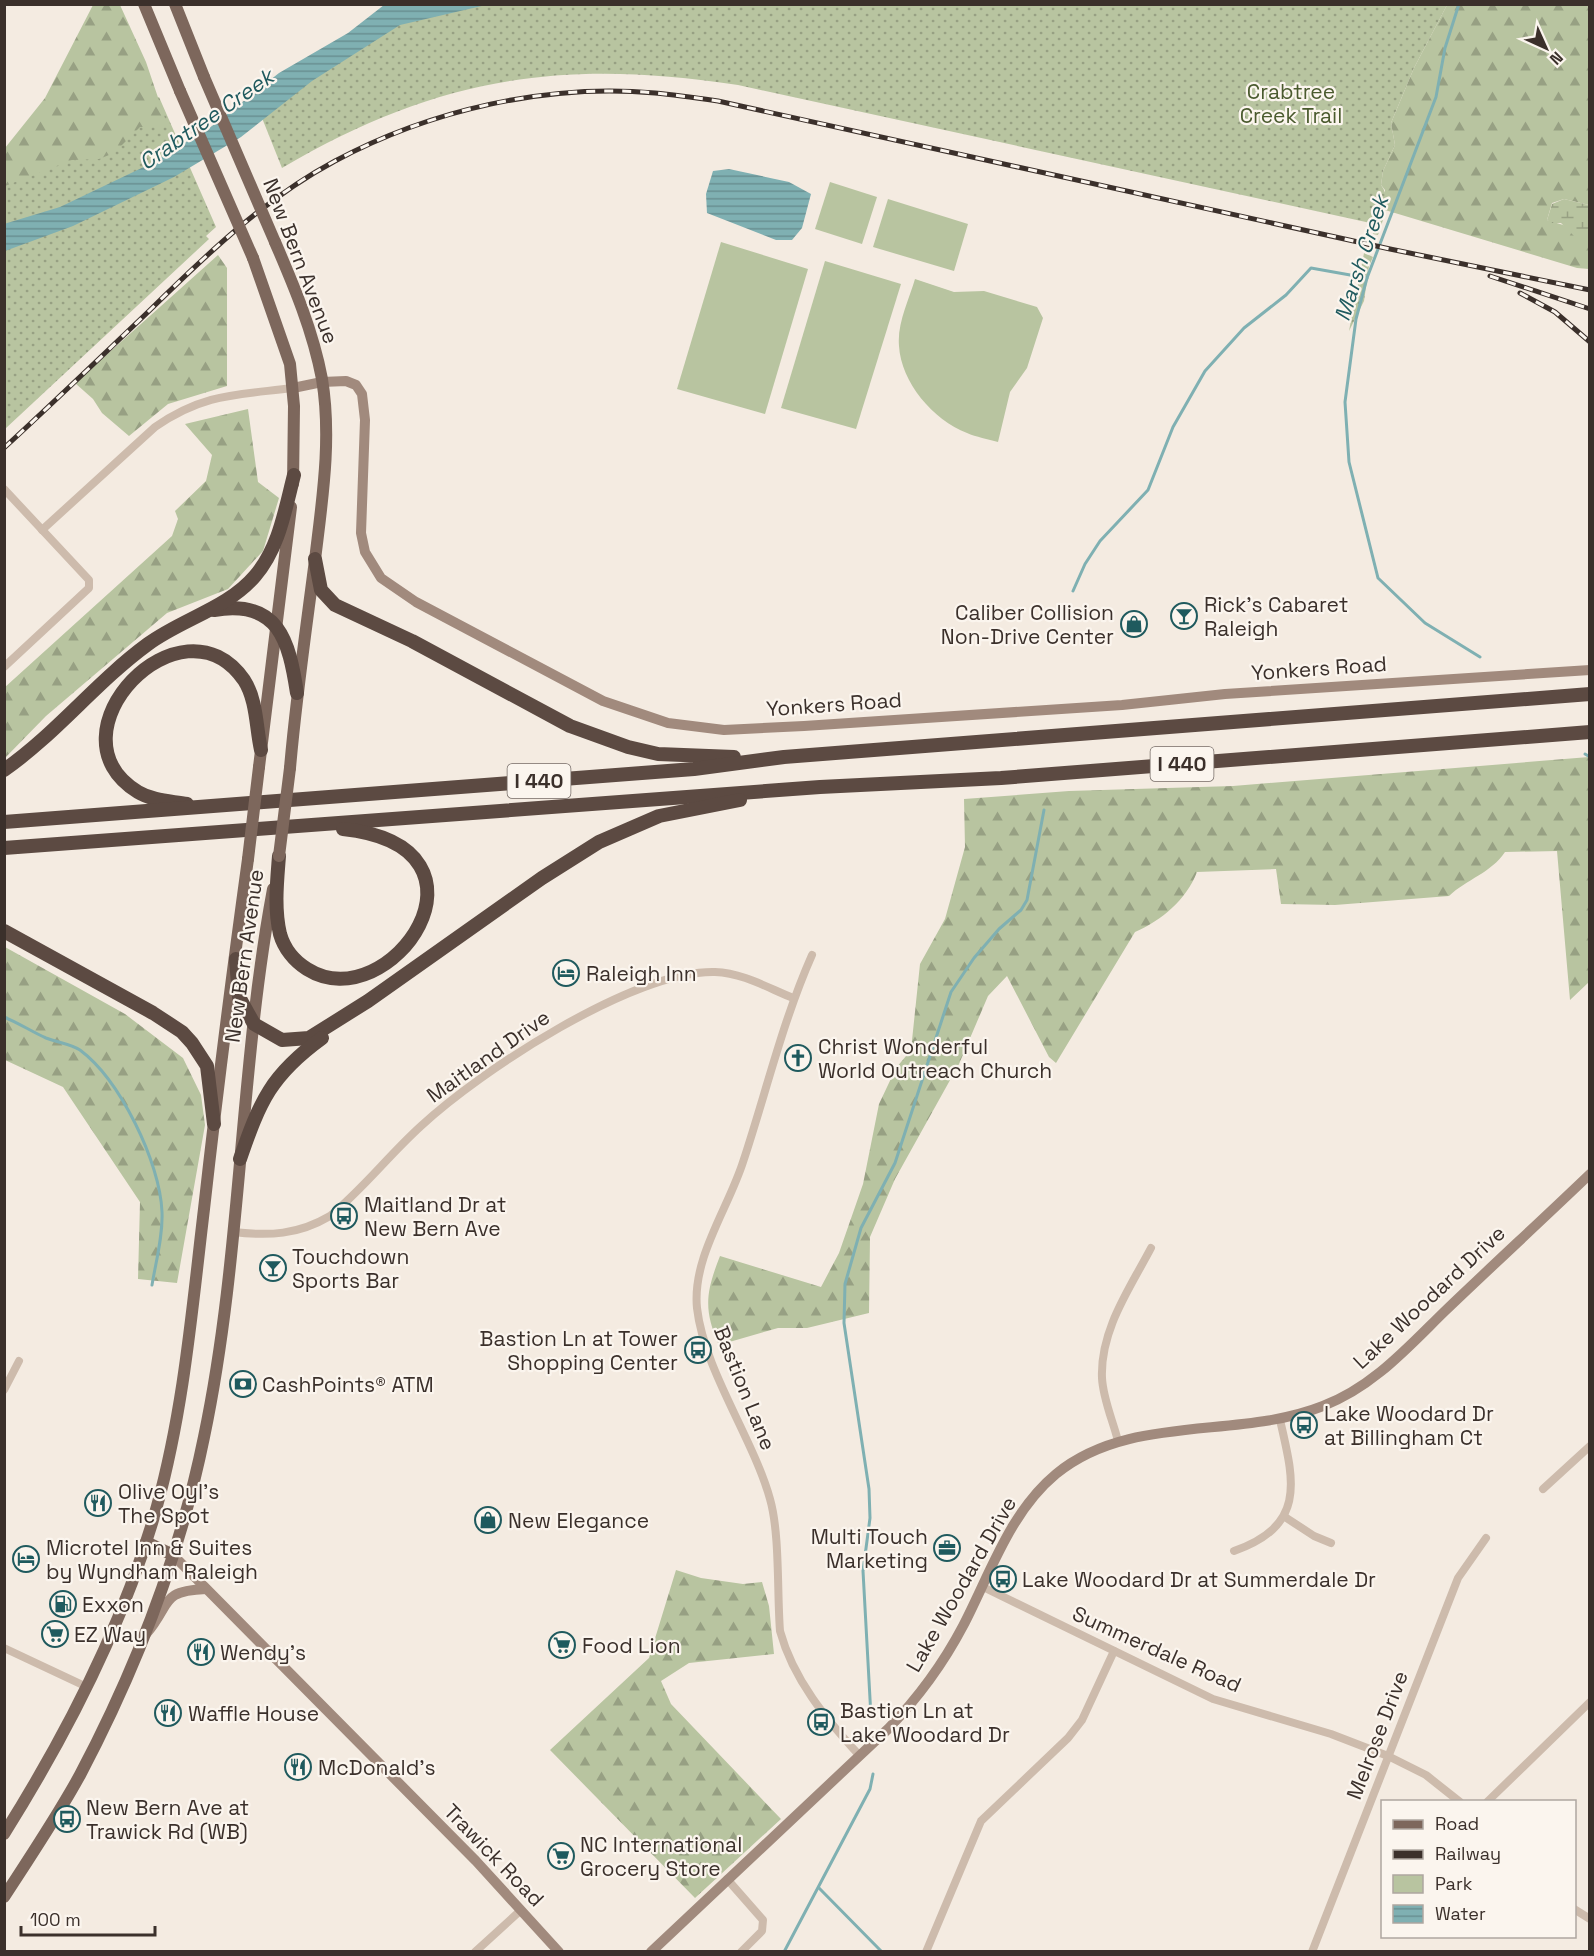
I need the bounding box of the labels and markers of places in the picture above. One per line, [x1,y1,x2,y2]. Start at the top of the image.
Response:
place label: Rick’s Cabaret Raleigh [1204,591,1348,642]
place label: Caliber Collision Non-Drive Center [941,599,1114,650]
bar icon: Rick’s Cabaret Raleigh [1169,601,1199,631]
shop icon: Caliber Collision Non-Drive Center [1119,609,1149,639]
hotel icon: Raleigh Inn [551,958,581,988]
place label: Raleigh Inn [586,960,697,987]
place label: Christ Wonderful World Outreach Church [818,1033,1052,1084]
church icon: Christ Wonderful World Outreach Church [783,1043,813,1073]
place label: Maitland Dr at New Bern Ave [364,1191,506,1242]
bus stop icon: Maitland Dr at New Bern Ave [329,1201,359,1231]
place label: Touchdown Sports Bar [292,1243,410,1294]
bar icon: Touchdown Sports Bar [258,1253,288,1283]
place label: Bastion Ln at Tower Shopping Center [480,1325,678,1376]
bus stop icon: Bastion Ln at Tower Shopping Center [683,1335,713,1365]
bank icon: CashPoints® ATM [228,1369,258,1399]
place label: CashPoints® ATM [262,1371,434,1398]
place label: Lake Woodard Dr at Billingham Ct [1324,1400,1494,1451]
bus stop icon: Lake Woodard Dr at Billingham Ct [1289,1410,1319,1440]
place label: Olive Oyl's The Spot [118,1478,219,1529]
restaurant icon: Olive Oyl's The Spot [83,1488,113,1518]
shop icon: New Elegance [473,1505,503,1535]
place label: New Elegance [508,1507,649,1534]
place label: Multi Touch Marketing [811,1523,928,1574]
office icon: Multi Touch Marketing [932,1533,962,1563]
place label: Microtel Inn & Suites by Wyndham Raleigh [46,1534,258,1585]
hotel icon: Microtel Inn & Suites by Wyndham Raleigh [11,1544,41,1574]
bus stop icon: Lake Woodard Dr at Summerdale Dr [988,1564,1018,1594]
place label: Lake Woodard Dr at Summerdale Dr [1022,1566,1376,1593]
fuel station icon: Exxon [48,1589,78,1619]
place label: Exxon [82,1591,144,1618]
supermarket icon: EZ Way [40,1619,70,1649]
place label: EZ Way [74,1621,146,1648]
supermarket icon: Food Lion [547,1630,577,1660]
place label: Food Lion [582,1632,681,1659]
restaurant icon: Wendy's [186,1637,216,1667]
place label: Wendy's [220,1639,306,1666]
place label: Bastion Ln at Lake Woodard Dr [840,1697,1010,1748]
restaurant icon: Waffle House [153,1698,183,1728]
place label: Waffle House [188,1700,319,1727]
bus stop icon: Bastion Ln at Lake Woodard Dr [806,1707,836,1737]
restaurant icon: McDonald's [283,1752,313,1782]
place label: McDonald's [318,1754,436,1781]
place label: New Bern Ave at Trawick Rd (WB) [86,1794,249,1845]
bus stop icon: New Bern Ave at Trawick Rd (WB) [52,1804,82,1834]
place label: NC International Grocery Store [580,1831,742,1882]
supermarket icon: NC International Grocery Store [546,1841,576,1871]

